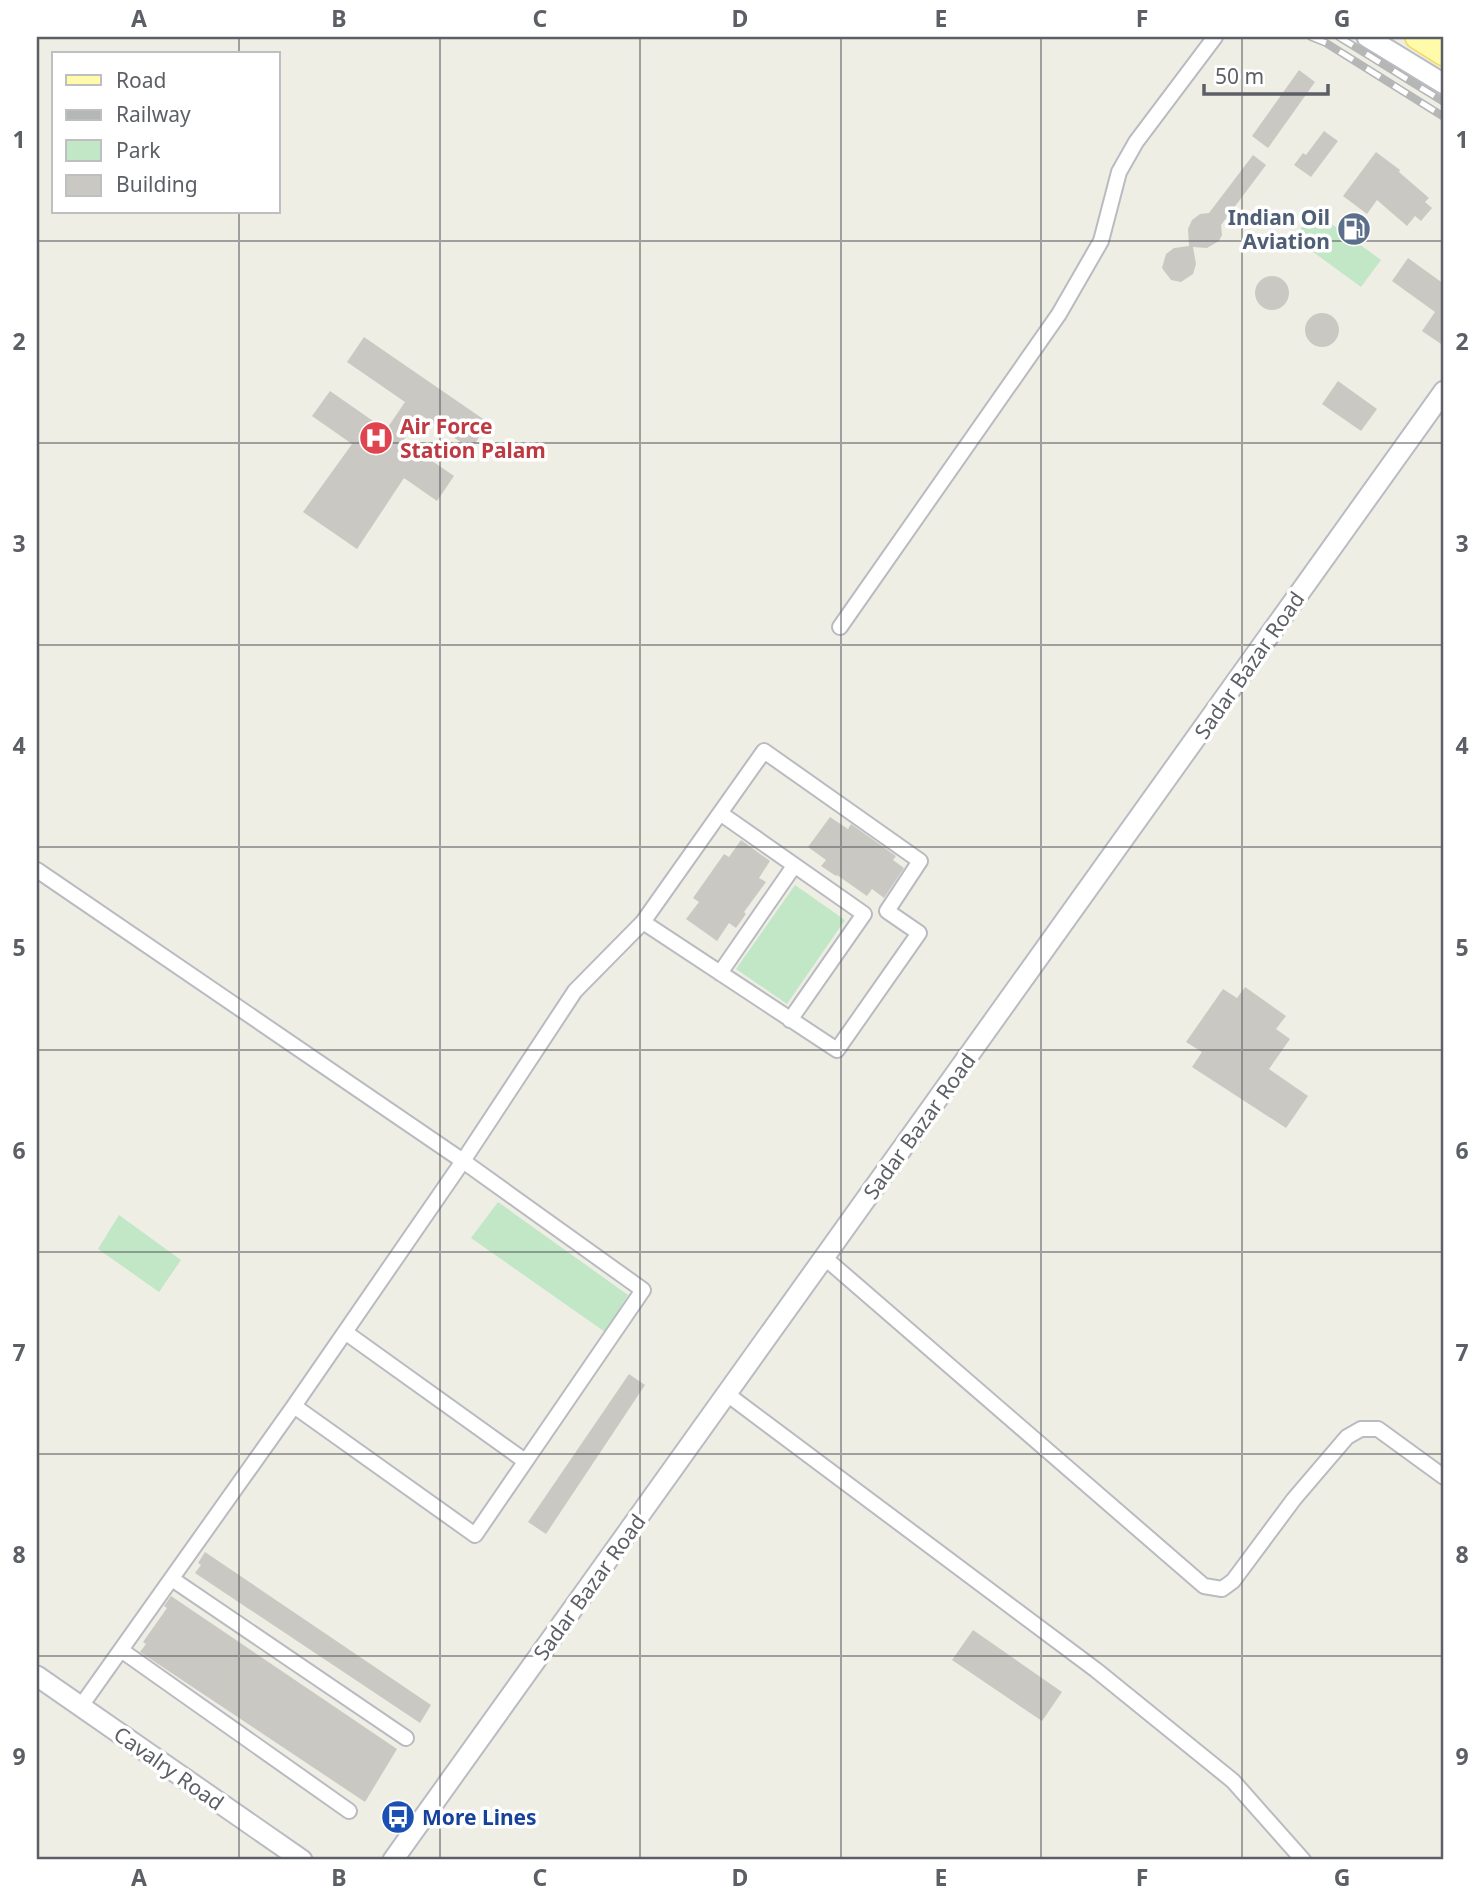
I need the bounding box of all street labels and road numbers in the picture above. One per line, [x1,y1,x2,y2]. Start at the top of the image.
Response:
street label: Sadar Bazar Road [1188,586,1310,744]
street label: Sadar Bazar Road [857,1047,981,1205]
street label: Sadar Bazar Road [527,1508,651,1666]
street label: Cavalry Road [108,1720,230,1816]

